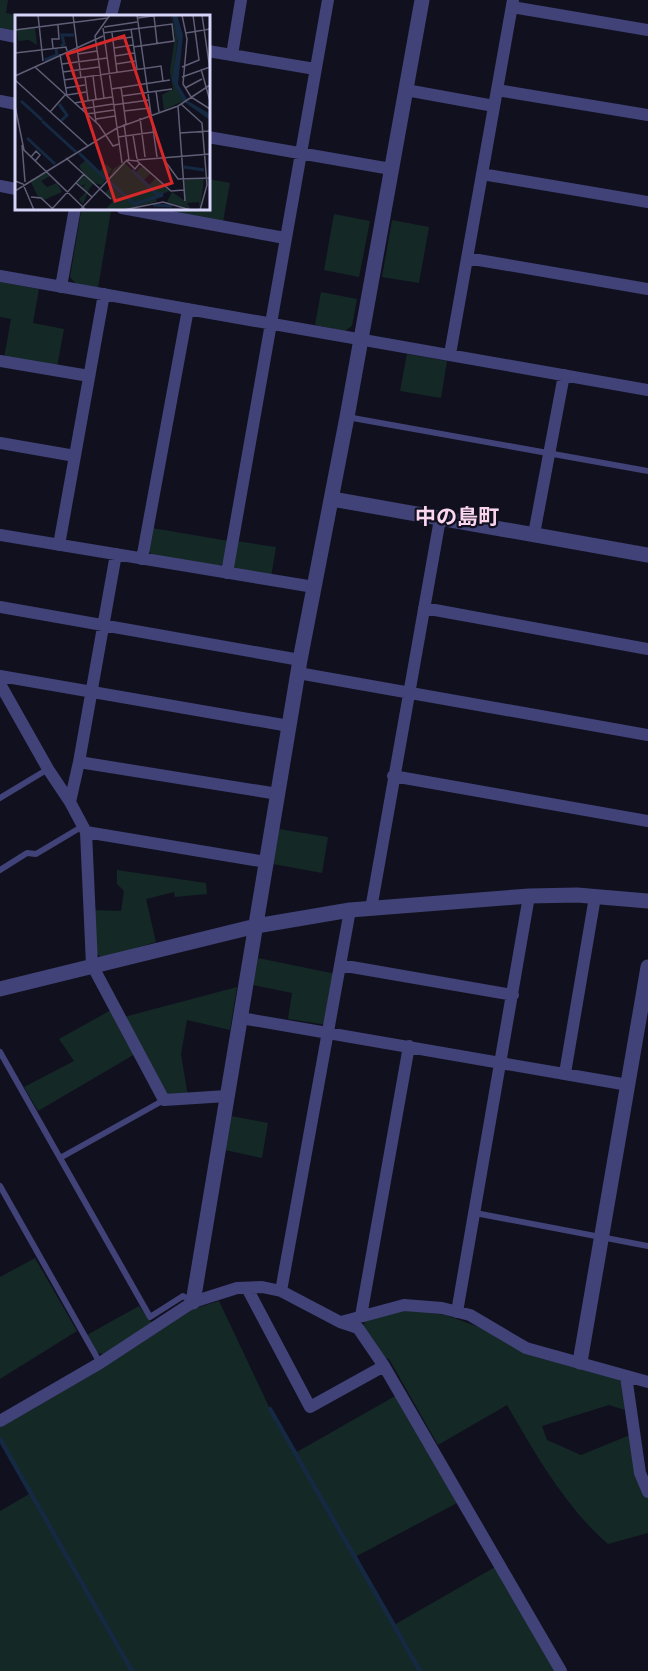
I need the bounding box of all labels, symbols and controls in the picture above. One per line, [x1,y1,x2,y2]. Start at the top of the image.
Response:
inset map [15,15,210,210]
district label: 中の島町 [415,504,499,528]

